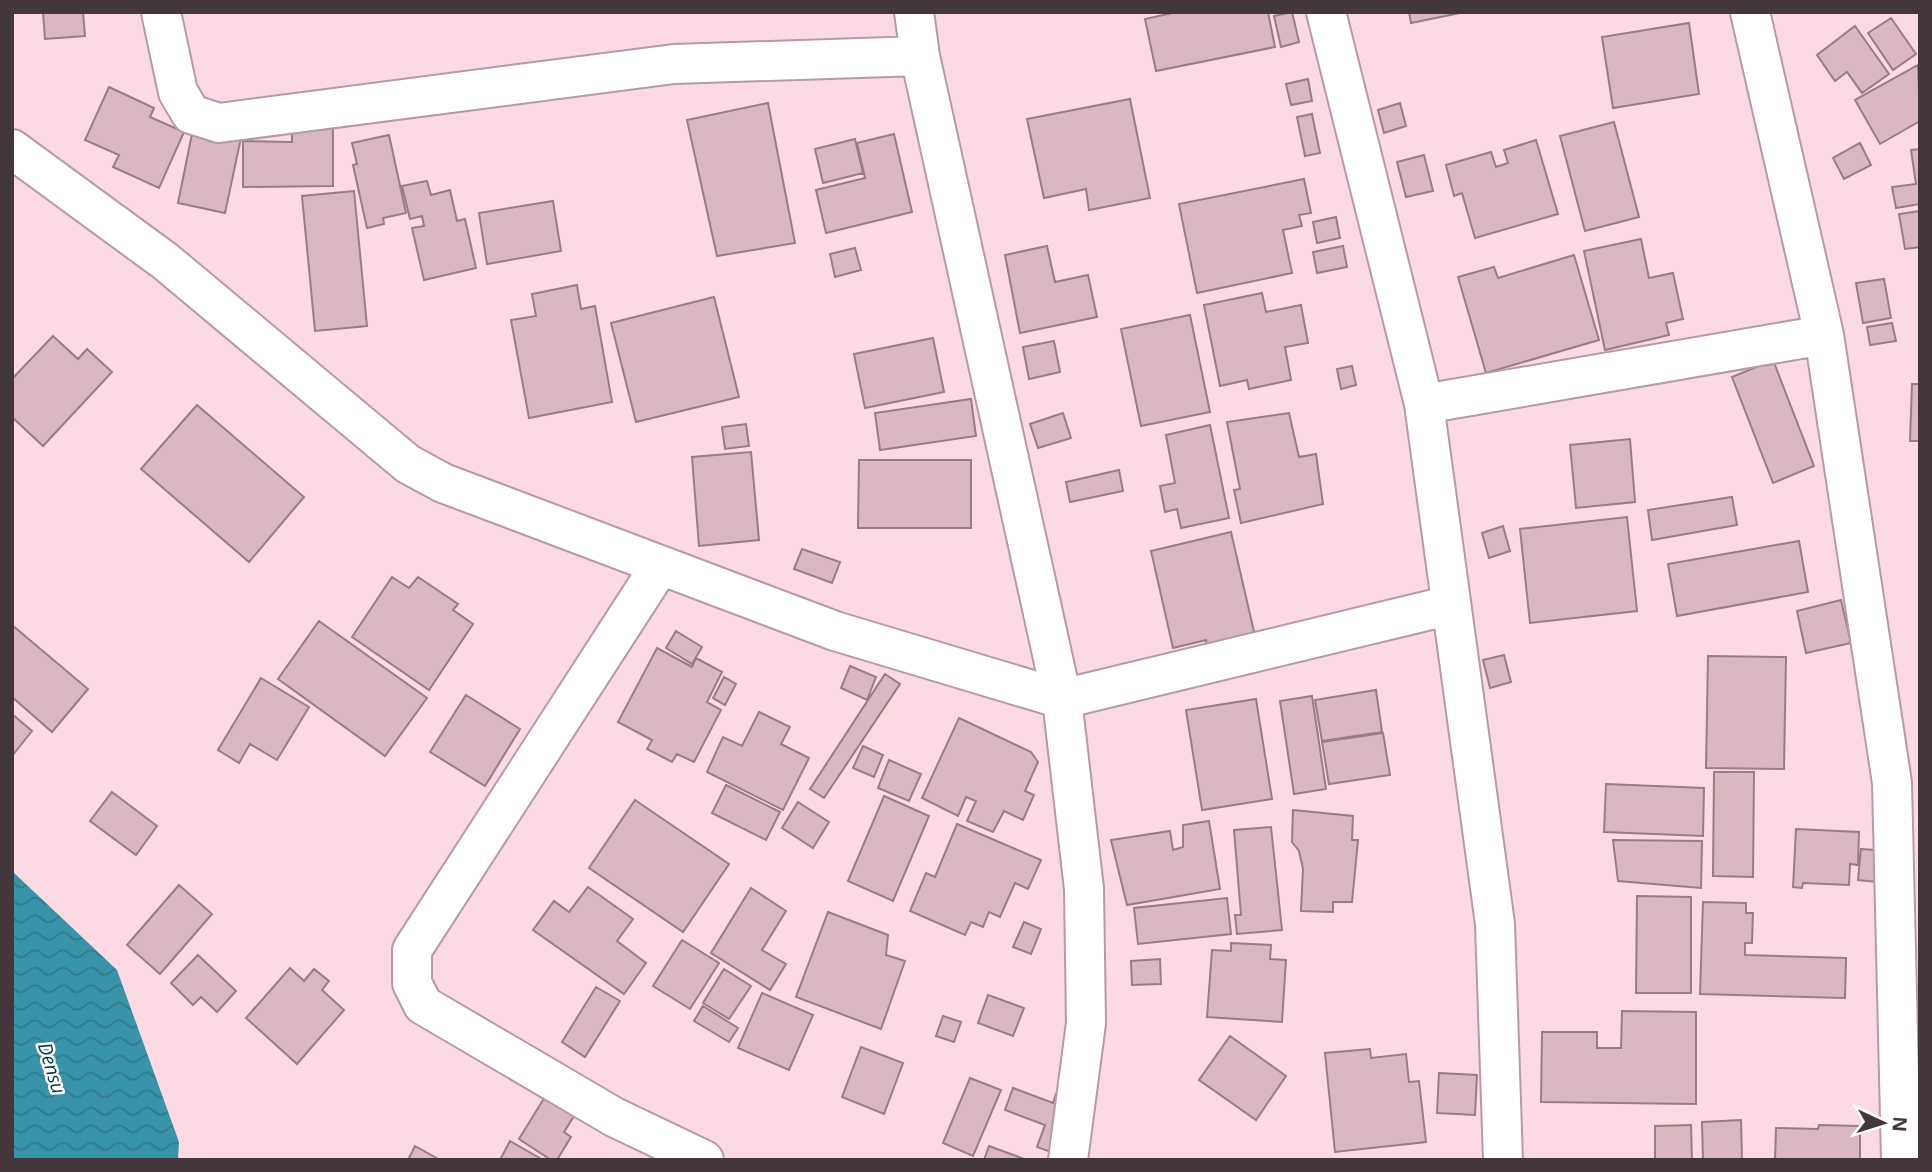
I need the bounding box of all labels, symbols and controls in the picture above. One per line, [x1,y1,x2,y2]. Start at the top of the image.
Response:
water label: Densu [32,1039,72,1097]
north arrow [1848,1088,1918,1158]
text: N [1886,1116,1913,1133]

